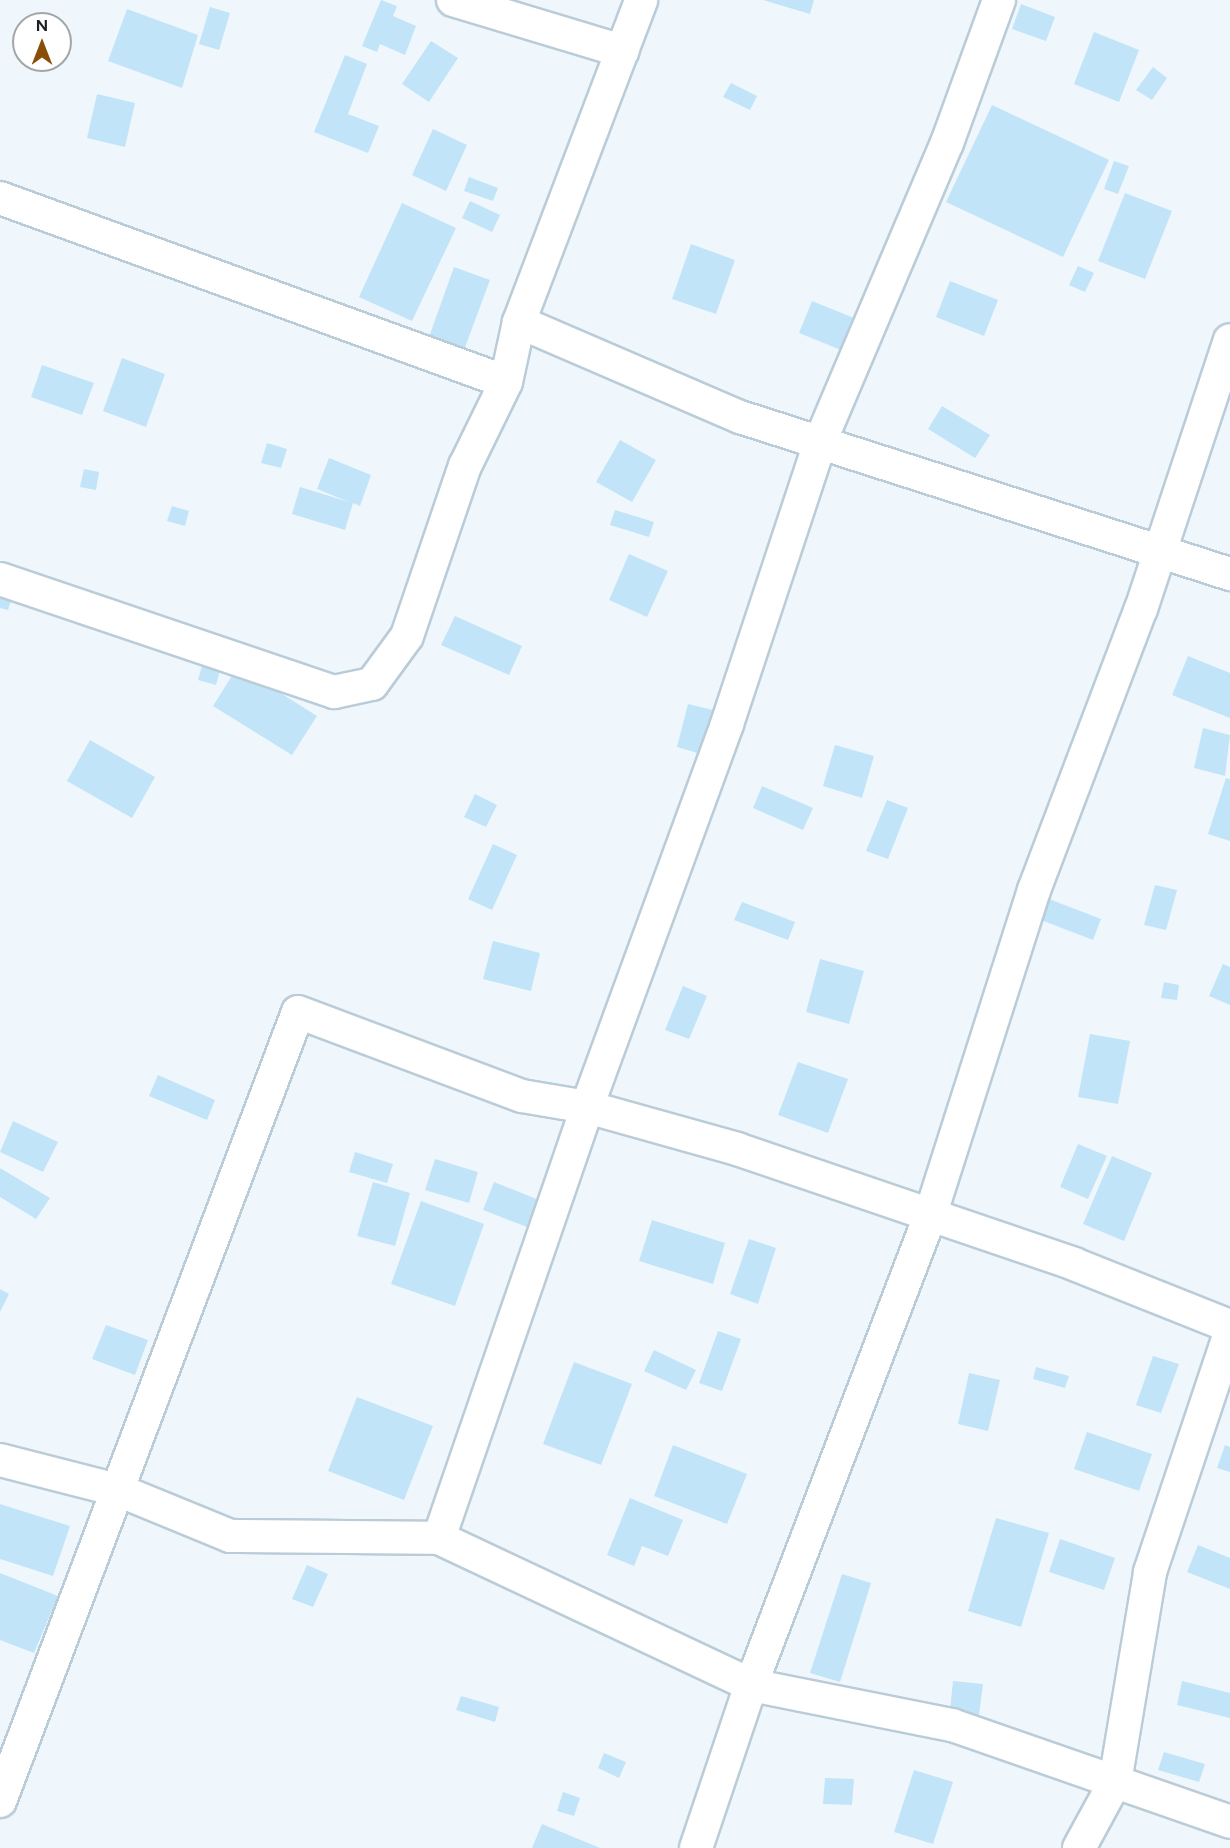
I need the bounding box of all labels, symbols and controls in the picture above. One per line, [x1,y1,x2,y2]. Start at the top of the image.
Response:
north arrow [12,12,72,72]
text: N [36,16,48,35]

